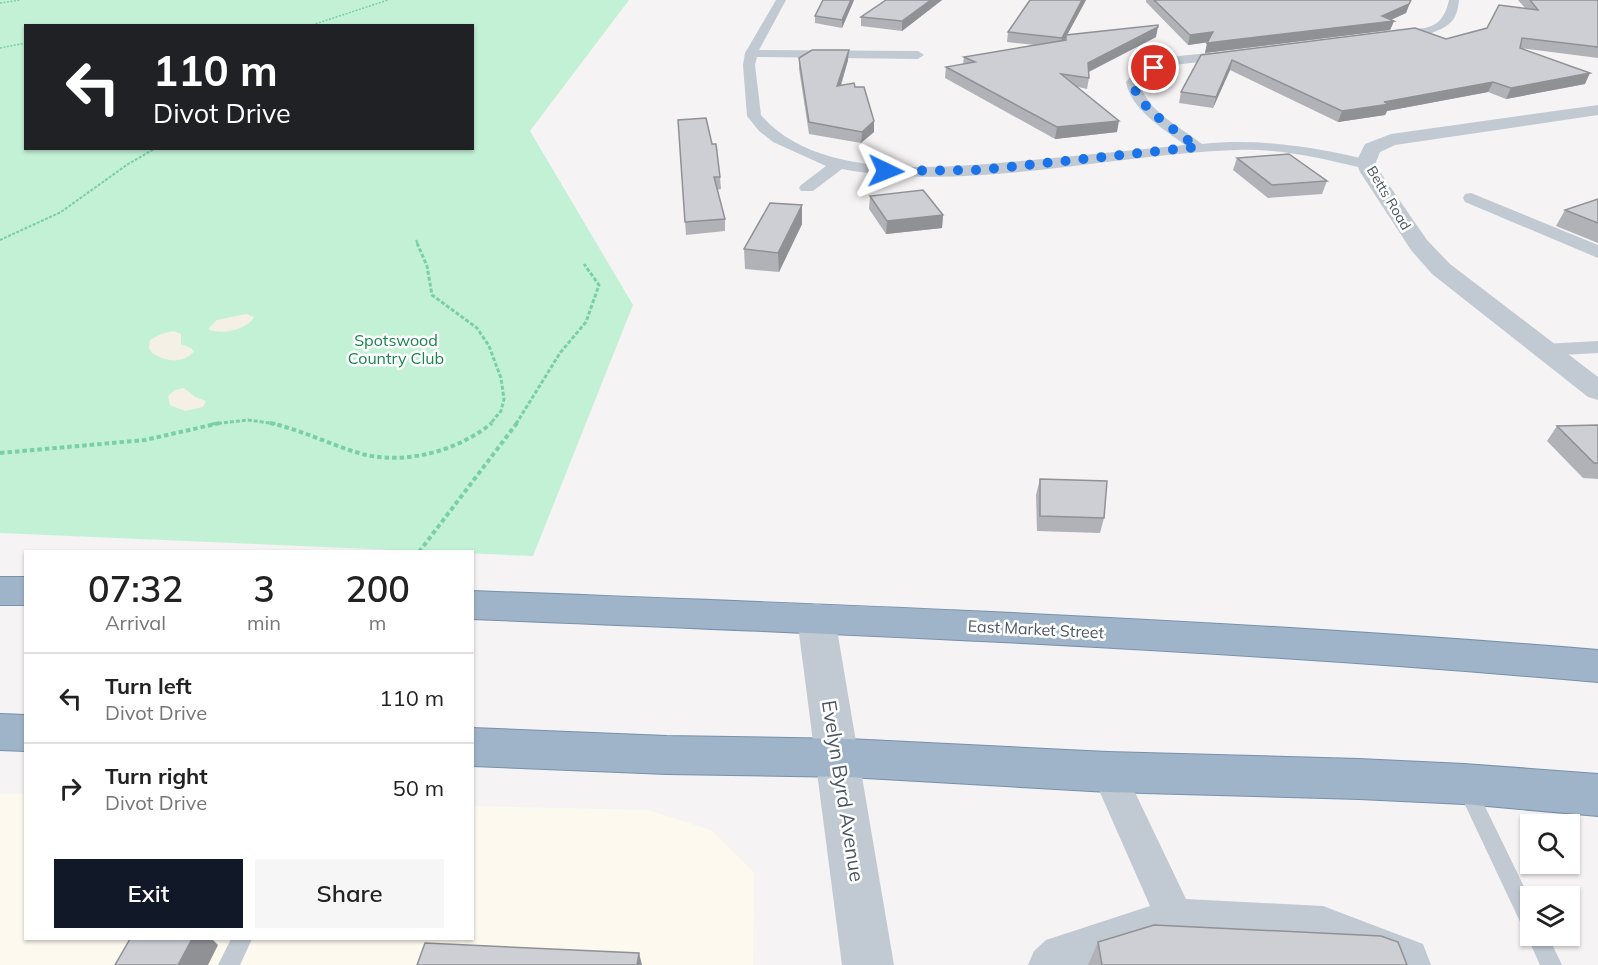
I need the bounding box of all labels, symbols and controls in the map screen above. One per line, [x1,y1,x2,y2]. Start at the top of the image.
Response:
pin [1128,42,1179,93]
text: 110 m [153,44,278,97]
icon: left [54,48,132,126]
icon: arrive [1137,51,1170,84]
text: Divot Drive [153,96,291,130]
position arrow [854,139,918,203]
street label: Betts Road [1363,163,1415,233]
park label: Spotswood Country Club [348,330,444,368]
text: 07:32 [88,566,183,611]
text: 3 [253,566,275,611]
text: 200 [345,566,410,611]
text: Arrival [105,610,166,635]
text: min [247,610,281,635]
text: m [369,610,386,635]
street label: East Market Street [967,615,1105,643]
text: Turn left [105,672,192,700]
icon: left [54,682,87,715]
text: 110 m [379,684,444,712]
street label: Evelyn Byrd Avenue [817,698,870,883]
text: Divot Drive [105,700,207,725]
text: Turn right [105,762,208,790]
icon: right [54,772,87,805]
text: 50 m [393,774,444,802]
text: Divot Drive [105,790,207,815]
map controls [1520,814,1580,946]
button: search [1520,814,1580,874]
button: Exit [54,859,243,928]
button: Share [255,859,444,928]
button: layers [1520,886,1580,946]

